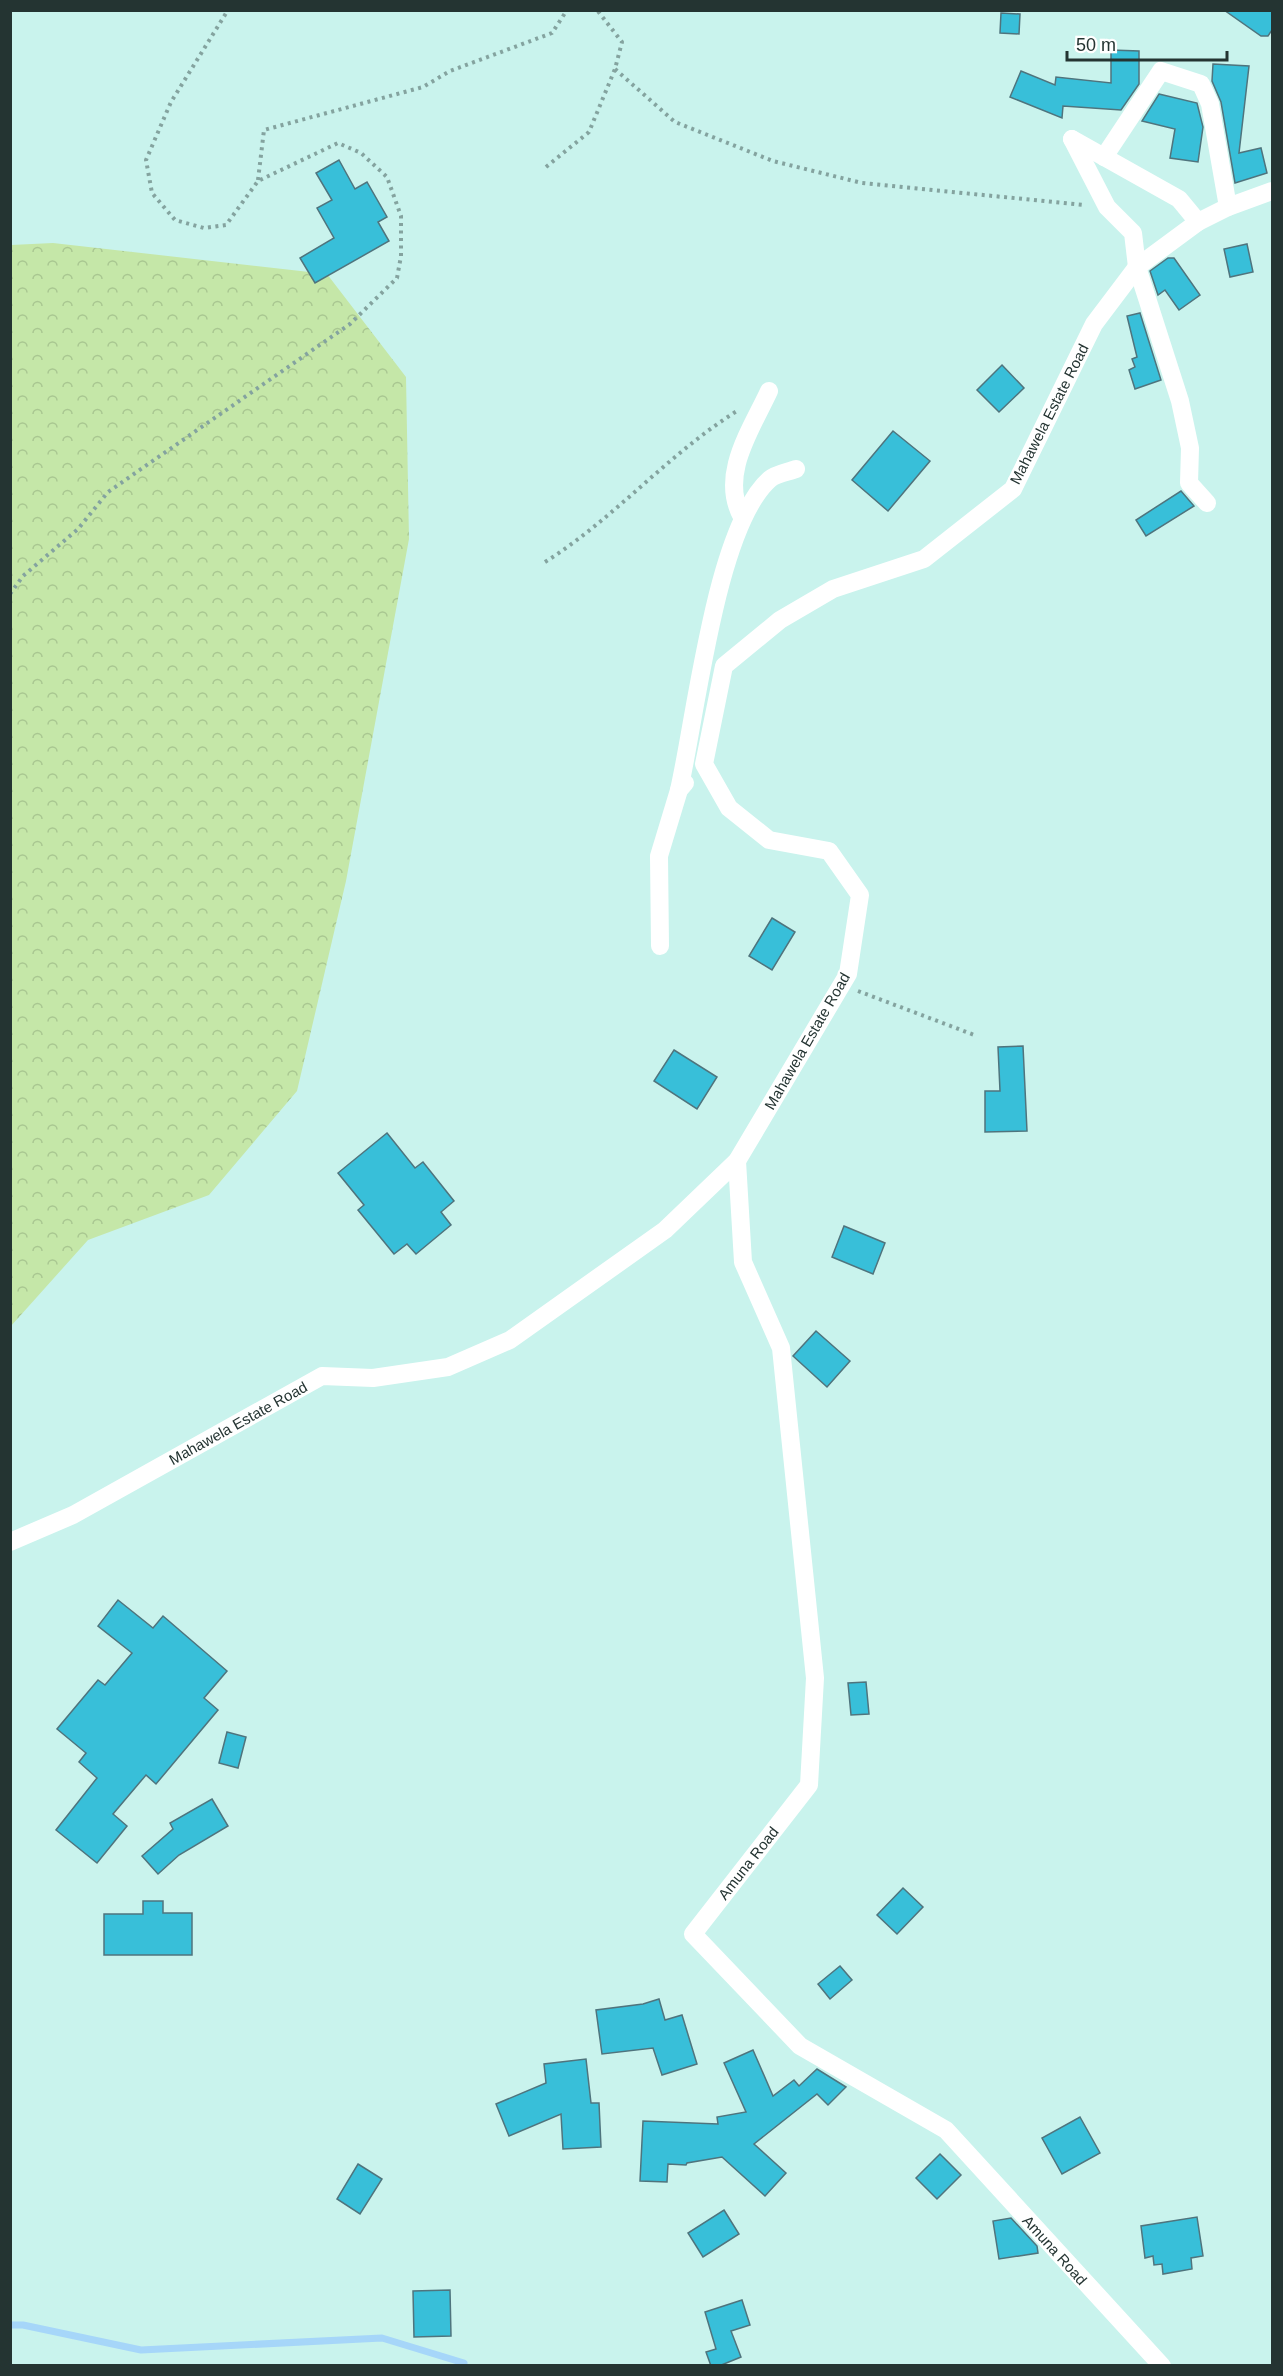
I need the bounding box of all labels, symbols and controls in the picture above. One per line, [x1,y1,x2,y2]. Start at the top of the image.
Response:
scale bar [1067,24,1228,62]
text: 50 m [1076,35,1116,55]
street label: Mahawela Estate Road [1006,341,1092,487]
street label: Mahawela Estate Road [761,970,853,1112]
street label: Mahawela Estate Road [166,1378,310,1468]
street label: Amuna Road [714,1823,782,1903]
street label: Amuna Road [1019,2212,1091,2288]

